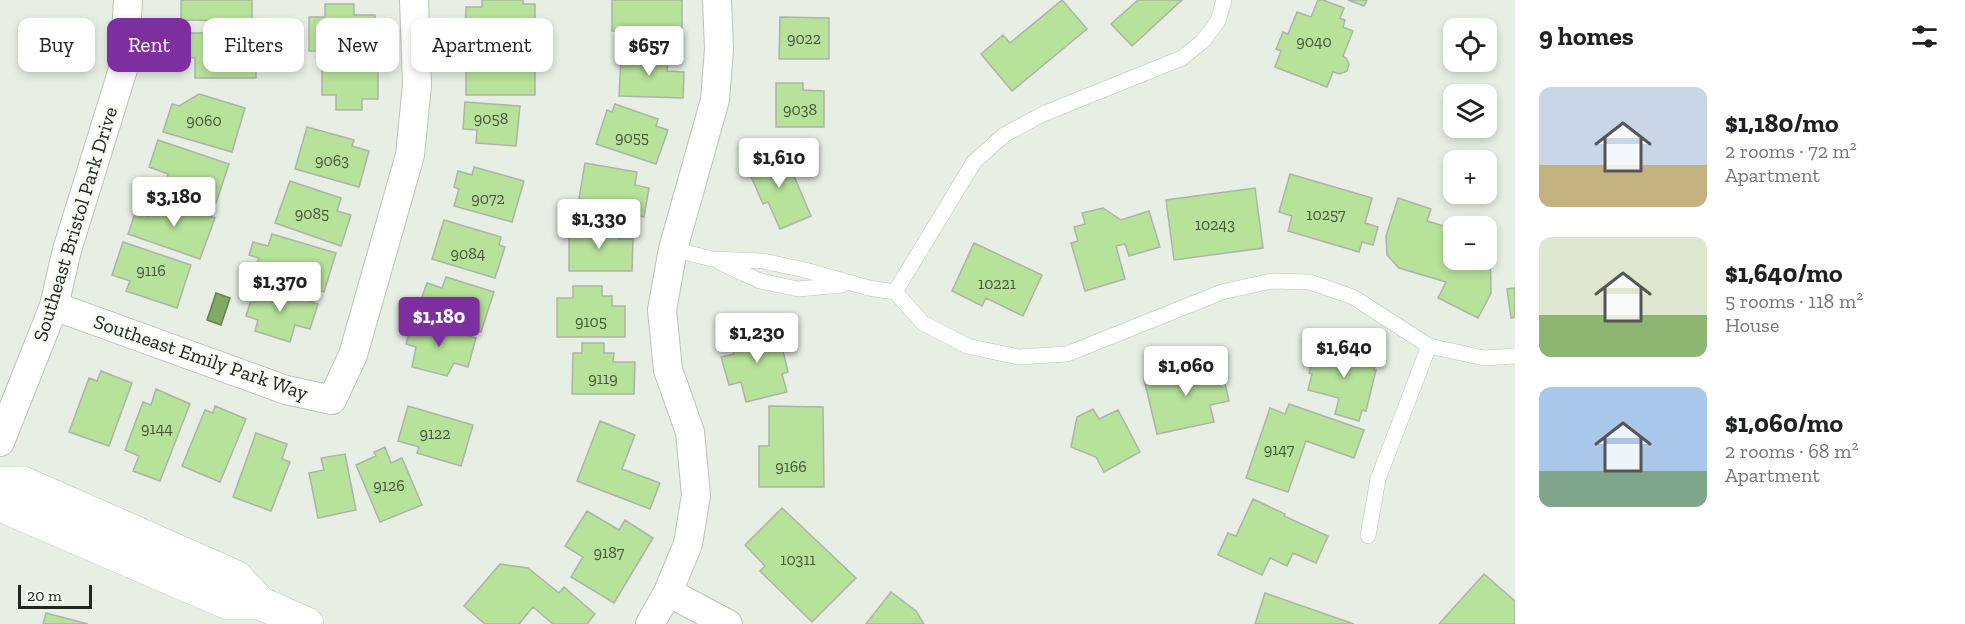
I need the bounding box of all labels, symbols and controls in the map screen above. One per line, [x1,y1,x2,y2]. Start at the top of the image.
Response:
chip: Buy [18,18,95,72]
chip: Rent [107,18,191,72]
chip: Filters [203,18,304,72]
chip: New [316,18,399,72]
chip: Apartment [411,18,553,72]
map controls [1443,18,1497,270]
button: locate [1443,18,1497,72]
text: 9 homes [1539,20,1634,52]
icon: filters [1908,20,1941,53]
pin: $657 [613,26,685,77]
house number: 9022 [787,29,821,48]
house number: 9040 [1296,32,1332,51]
text: $657 [629,33,669,57]
button: layers [1443,84,1497,138]
house number: 9038 [783,100,817,119]
street label: Southeast Bristol Park Drive [28,104,122,344]
text: $1,180/mo [1725,107,1839,139]
house number: 9058 [474,109,508,128]
house number: 9060 [186,111,222,130]
icon: home [1587,111,1659,183]
house number: 9055 [615,128,649,147]
pin: $1,610 [730,138,828,189]
text: 2 rooms · 72 m² [1725,139,1857,163]
text: $1,610 [753,145,805,169]
button: + [1443,150,1497,204]
house number: 9063 [315,151,349,170]
text: Apartment [1725,163,1820,187]
pin: $3,180 [125,177,223,228]
text: $3,180 [146,184,202,208]
house number: 9072 [471,189,505,208]
pin: $1,330 [550,199,648,250]
house number: 9085 [295,204,329,223]
house number: 10257 [1306,205,1346,224]
text: $1,330 [571,206,627,230]
house number: 10243 [1195,215,1235,234]
button: − [1443,216,1497,270]
house number: 9084 [451,244,486,263]
text: $1,640/mo [1725,257,1843,289]
house number: 9116 [136,261,166,280]
icon: home [1587,261,1659,333]
pin: $1,370 [231,262,329,313]
text: $1,370 [253,269,307,293]
house number: 10221 [978,274,1016,293]
text: 5 rooms · 118 m² [1725,289,1863,313]
pin: $1,180 [390,297,488,348]
text: $1,180 [413,304,465,328]
street label: Southeast Emily Park Way [91,309,312,405]
house number: 9105 [575,312,607,331]
pin: $1,230 [708,313,806,364]
text: House [1725,313,1779,337]
text: $1,230 [729,320,785,344]
pin: $1,640 [1295,328,1393,379]
text: $1,640 [1316,335,1372,359]
pin: $1,060 [1137,346,1235,397]
text: $1,060 [1158,353,1214,377]
house number: 9119 [588,369,618,388]
text: $1,060/mo [1725,407,1843,439]
icon: home [1587,411,1659,483]
house number: 9144 [141,419,173,438]
house number: 9122 [419,424,451,443]
text: 2 rooms · 68 m² [1725,439,1858,463]
house number: 9147 [1264,440,1295,459]
house number: 9166 [775,457,807,476]
text: Apartment [1725,463,1820,487]
house number: 9126 [373,476,405,495]
house number: 9187 [594,543,625,562]
house number: 10311 [780,550,816,569]
scale bar [18,582,92,610]
text: 20 m [27,586,62,605]

